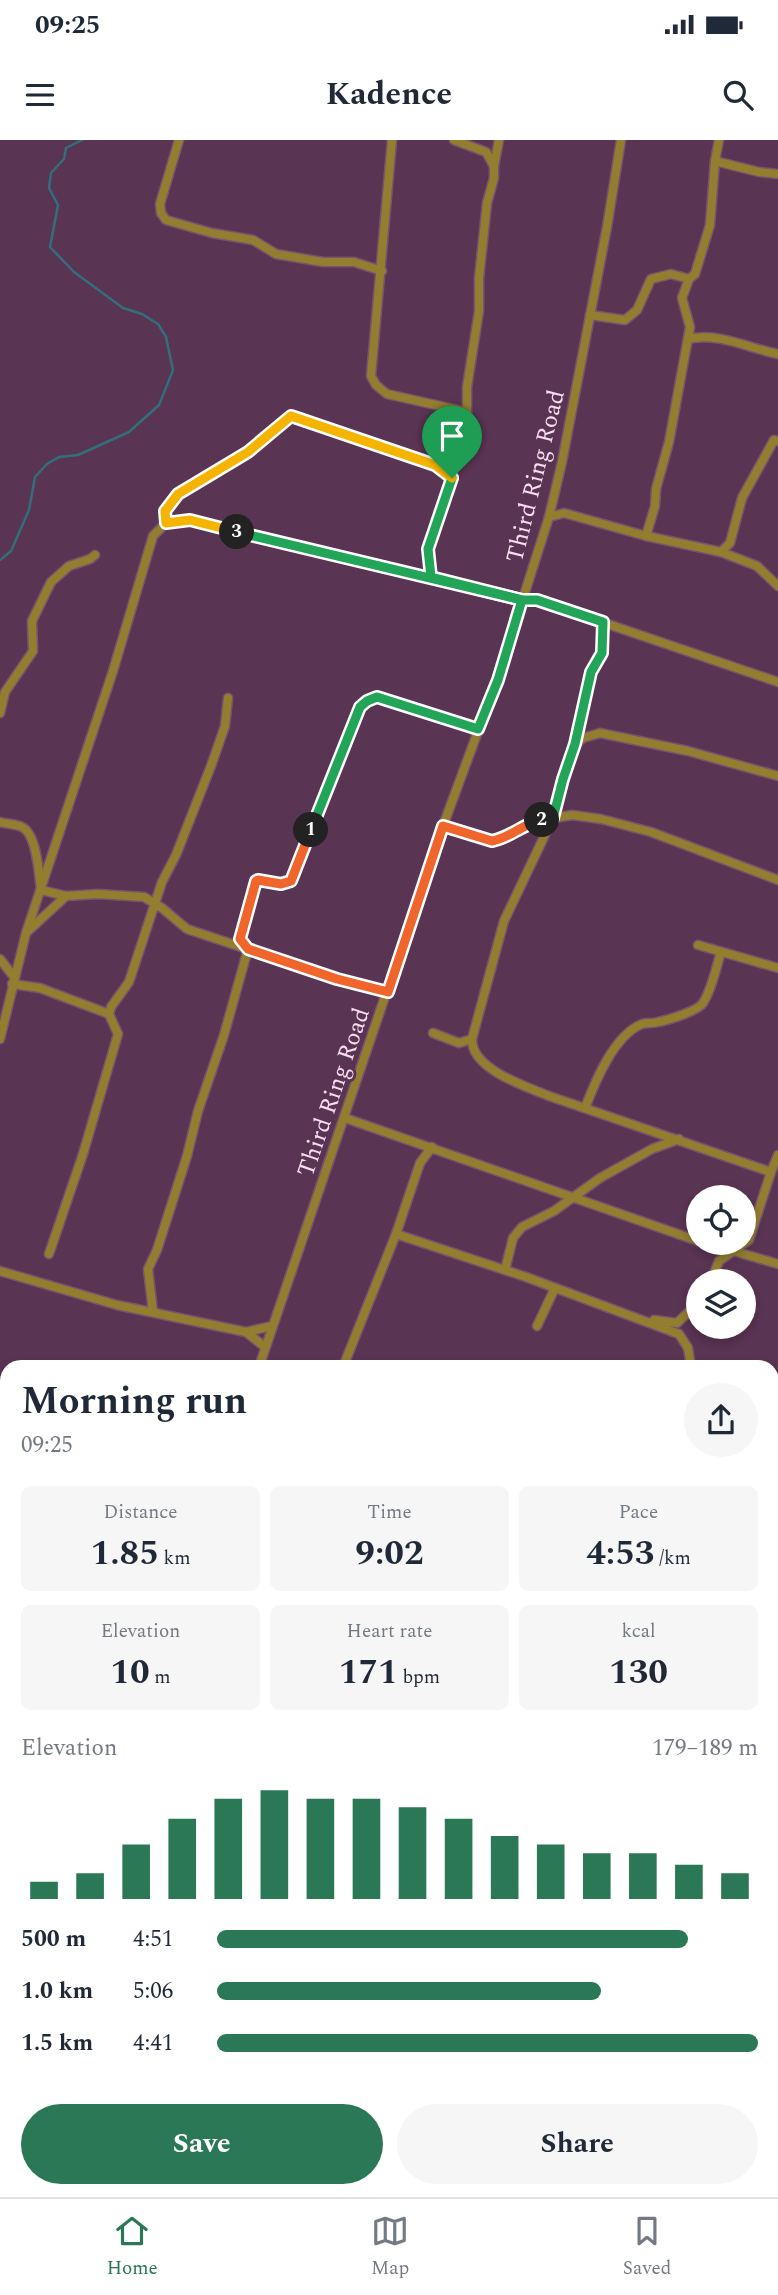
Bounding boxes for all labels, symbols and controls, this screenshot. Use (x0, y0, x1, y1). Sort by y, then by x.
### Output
text: 09:25 (35, 5, 100, 45)
text: Kadence (326, 70, 452, 119)
icon: menu (21, 76, 59, 114)
icon: search (719, 76, 757, 114)
street label: Third Ring Road (497, 386, 575, 566)
pin (422, 406, 482, 478)
icon: arrive (433, 417, 471, 455)
pin: 3 (219, 514, 254, 550)
text: 3 (231, 517, 242, 546)
pin: 2 (524, 802, 560, 838)
text: 2 (536, 805, 547, 834)
pin: 1 (294, 812, 328, 848)
text: 1 (305, 815, 316, 844)
street label: Third Ring Road (288, 1003, 380, 1182)
map controls (686, 1185, 756, 1339)
button: locate (686, 1185, 756, 1255)
button: layers (686, 1269, 756, 1339)
text: Morning run (21, 1373, 247, 1431)
button: share (684, 1383, 758, 1457)
text: 09:25 (21, 1428, 73, 1463)
text: Distance (103, 1498, 178, 1527)
text: Time (367, 1498, 412, 1527)
text: Pace (619, 1498, 658, 1527)
text: 1.85 (91, 1527, 159, 1580)
text: 9:02 (355, 1527, 424, 1580)
text: 4:53 (586, 1527, 654, 1580)
text: km (159, 1544, 191, 1573)
text: /km (654, 1544, 691, 1573)
text: Elevation (101, 1617, 180, 1646)
text: Heart rate (347, 1617, 432, 1646)
text: kcal (621, 1617, 656, 1646)
text: 10 (110, 1646, 150, 1699)
text: 171 (339, 1646, 398, 1699)
text: 130 (609, 1646, 668, 1699)
text: m (150, 1663, 171, 1692)
text: bpm (398, 1663, 440, 1692)
text: Elevation (21, 1731, 117, 1766)
text: 179–189 m (652, 1731, 758, 1766)
text: 500 m (21, 1922, 86, 1957)
text: 4:51 (133, 1922, 173, 1957)
text: 1.0 km (21, 1974, 93, 2009)
text: 5:06 (133, 1974, 173, 2009)
text: 1.5 km (21, 2026, 93, 2061)
text: 4:41 (133, 2026, 173, 2061)
button: Save (21, 2104, 383, 2184)
button: Share (397, 2104, 758, 2184)
tab: Home (107, 2212, 158, 2283)
tab: Map (371, 2212, 409, 2283)
tab: Saved (623, 2212, 671, 2283)

